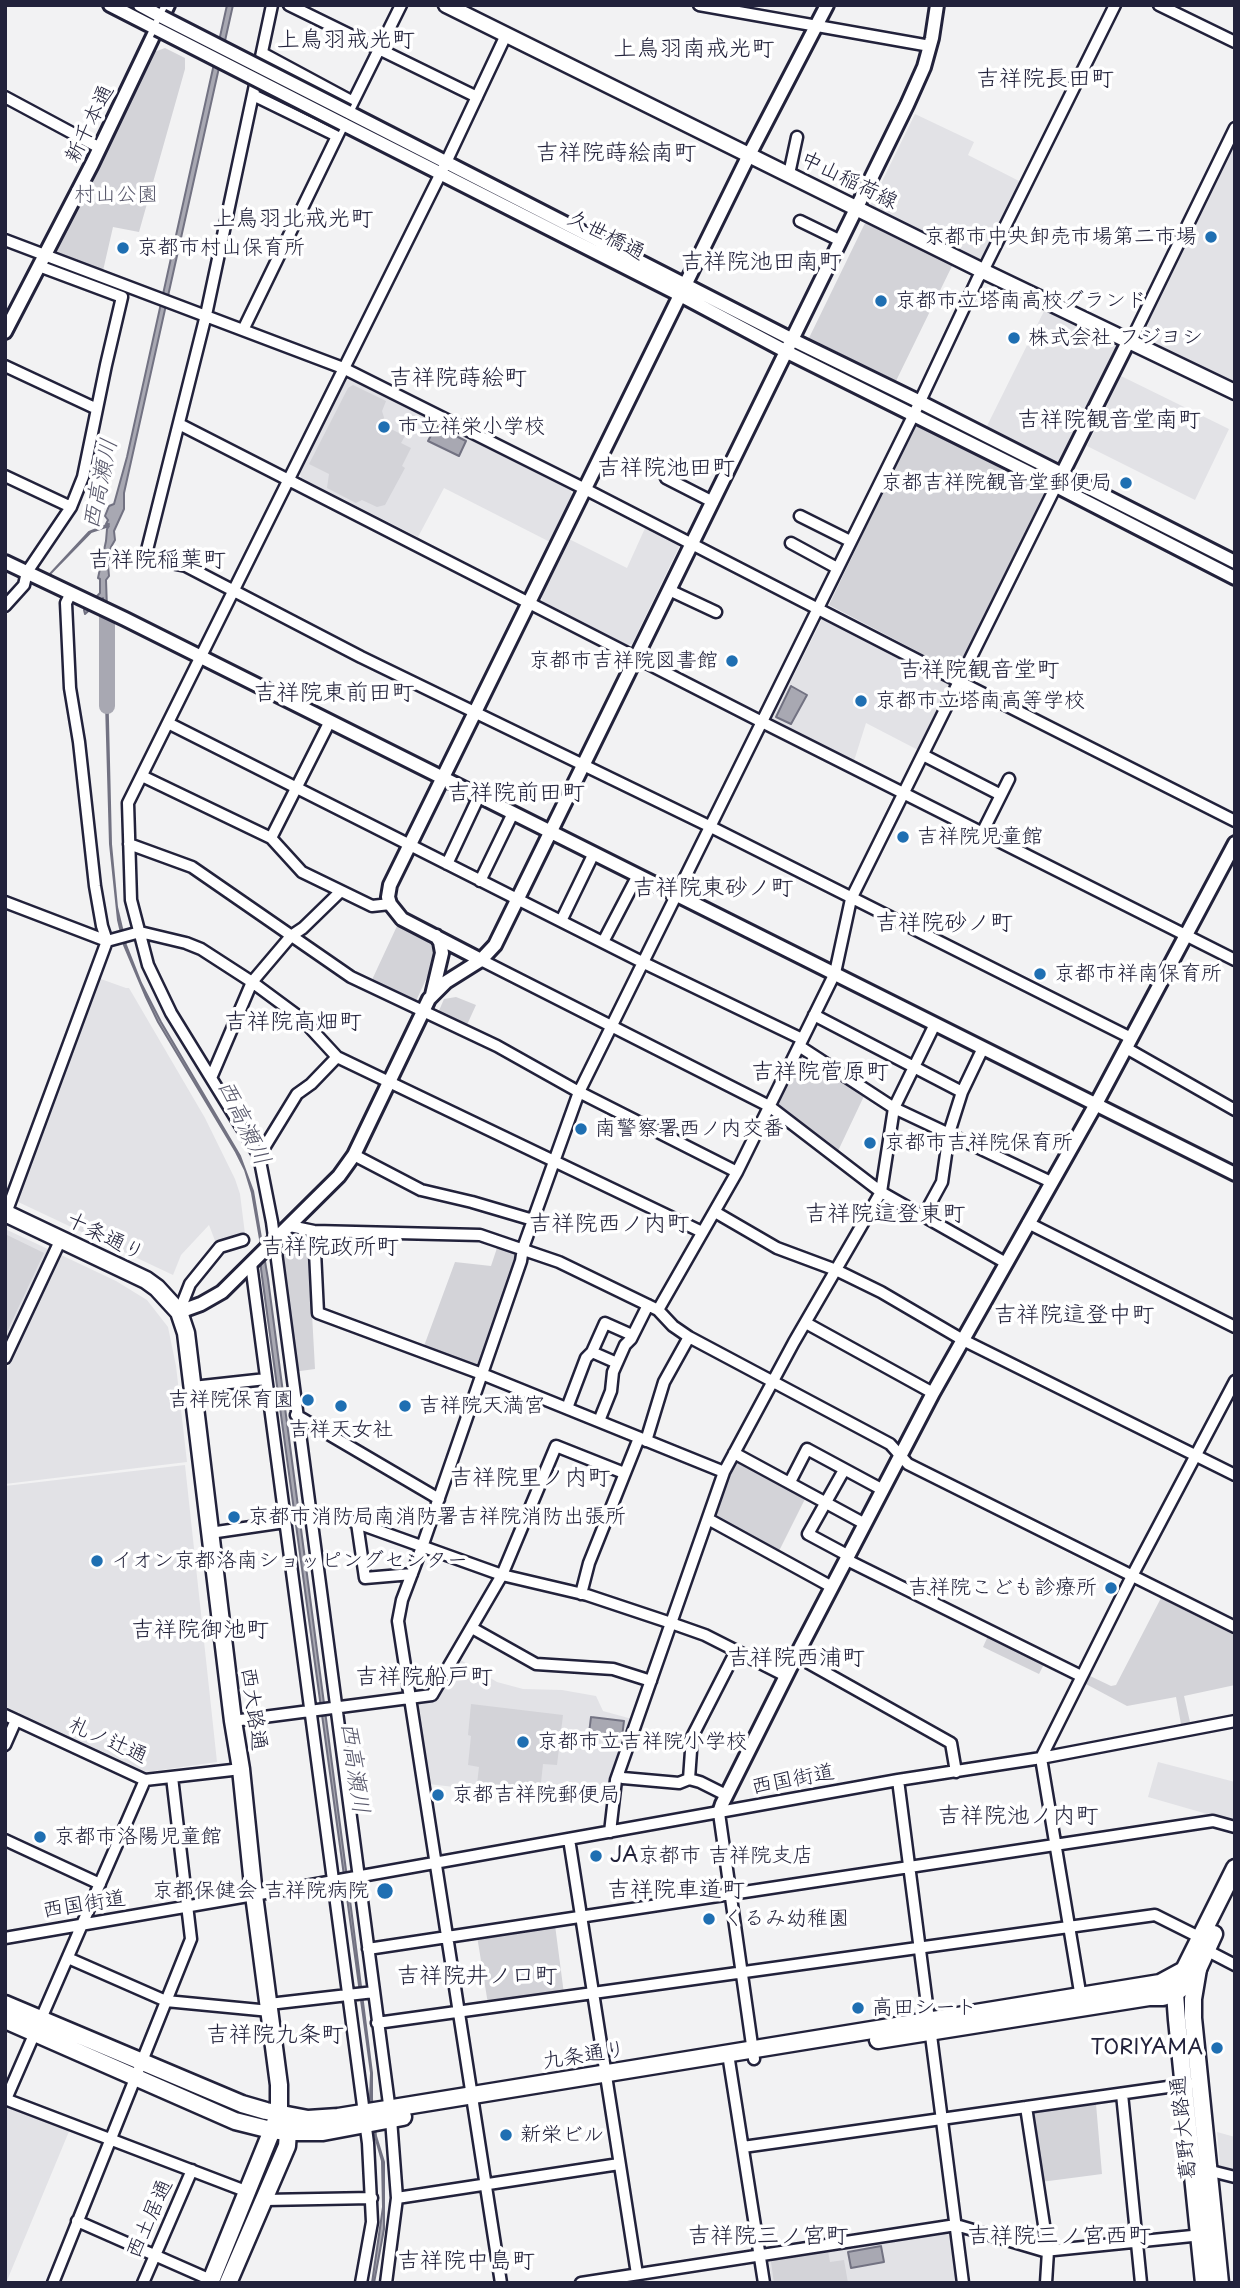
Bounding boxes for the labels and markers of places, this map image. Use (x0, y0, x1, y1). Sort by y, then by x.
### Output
place label: 京都市中央卸売市場第二市場 (924, 224, 1197, 250)
marker: 京都市中央卸売市場第二市場 (1203, 229, 1219, 245)
place label: 京都市村山保育所 (137, 235, 305, 261)
marker: 京都市村山保育所 (115, 240, 131, 256)
place label: 京都市立塔南高校グランド (895, 288, 1147, 314)
marker: 京都市立塔南高校グランド (873, 293, 889, 309)
place label: 株式会社 フジヨシ (1028, 325, 1203, 351)
marker: 株式会社 フジヨシ (1006, 330, 1022, 346)
place label: 市立祥栄小学校 (398, 414, 545, 440)
marker: 市立祥栄小学校 (376, 419, 392, 435)
place label: 京都吉祥院観音堂郵便局 (881, 470, 1112, 496)
marker: 京都吉祥院観音堂郵便局 (1118, 475, 1134, 491)
place label: 京都市吉祥院図書館 (529, 648, 718, 674)
marker: 京都市吉祥院図書館 (724, 653, 740, 669)
place label: 京都市立塔南高等学校 (875, 688, 1085, 714)
marker: 京都市立塔南高等学校 (853, 693, 869, 709)
place label: 吉祥院児童館 (917, 824, 1043, 850)
marker: 吉祥院児童館 (895, 829, 911, 845)
place label: 京都市祥南保育所 (1054, 961, 1222, 987)
marker: 京都市祥南保育所 (1032, 966, 1048, 982)
place label: 南警察署西ノ内交番 (595, 1116, 784, 1142)
marker: 南警察署西ノ内交番 (573, 1121, 589, 1137)
place label: 京都市吉祥院保育所 (884, 1130, 1073, 1156)
marker: 京都市吉祥院保育所 (862, 1135, 878, 1151)
place label: 吉祥院保育園 (168, 1387, 294, 1413)
marker: 吉祥院保育園 (300, 1392, 316, 1408)
place label: 吉祥院天満宮 (419, 1393, 545, 1419)
marker: 吉祥天女社 (333, 1398, 349, 1414)
marker: 吉祥院天満宮 (397, 1398, 413, 1414)
place label: 吉祥天女社 (289, 1417, 393, 1443)
place label: 京都市消防局南消防署吉祥院消防出張所 (248, 1504, 626, 1530)
marker: 京都市消防局南消防署吉祥院消防出張所 (226, 1509, 242, 1525)
place label: イオン京都洛南ショッピングセンター (111, 1548, 468, 1574)
marker: イオン京都洛南ショッピングセンター (89, 1553, 105, 1569)
place label: 吉祥院こども診療所 (908, 1575, 1097, 1601)
marker: 吉祥院こども診療所 (1103, 1580, 1119, 1596)
place label: 京都市立吉祥院小学校 (537, 1729, 747, 1755)
marker: 京都市立吉祥院小学校 (515, 1734, 531, 1750)
place label: 京都吉祥院郵便局 (452, 1782, 620, 1808)
marker: 京都吉祥院郵便局 (430, 1787, 446, 1803)
place label: 京都市洛陽児童館 (54, 1824, 222, 1850)
marker: 京都市洛陽児童館 (32, 1829, 48, 1845)
place label: JA京都市 吉祥院支店 (610, 1843, 813, 1869)
marker: JA京都市 吉祥院支店 (588, 1848, 604, 1864)
place label: 京都保健会 吉祥院病院 (152, 1878, 369, 1904)
marker: 京都保健会 吉祥院病院 (375, 1881, 395, 1901)
place label: くるみ幼稚園 (723, 1906, 849, 1932)
marker: くるみ幼稚園 (701, 1911, 717, 1927)
place label: 高田シート (872, 1995, 977, 2021)
marker: 高田シート (850, 2000, 866, 2016)
place label: TORIYAMA (1090, 2035, 1203, 2061)
marker: TORIYAMA (1209, 2040, 1225, 2056)
place label: 新栄ビル (520, 2122, 604, 2148)
marker: 新栄ビル (498, 2127, 514, 2143)

